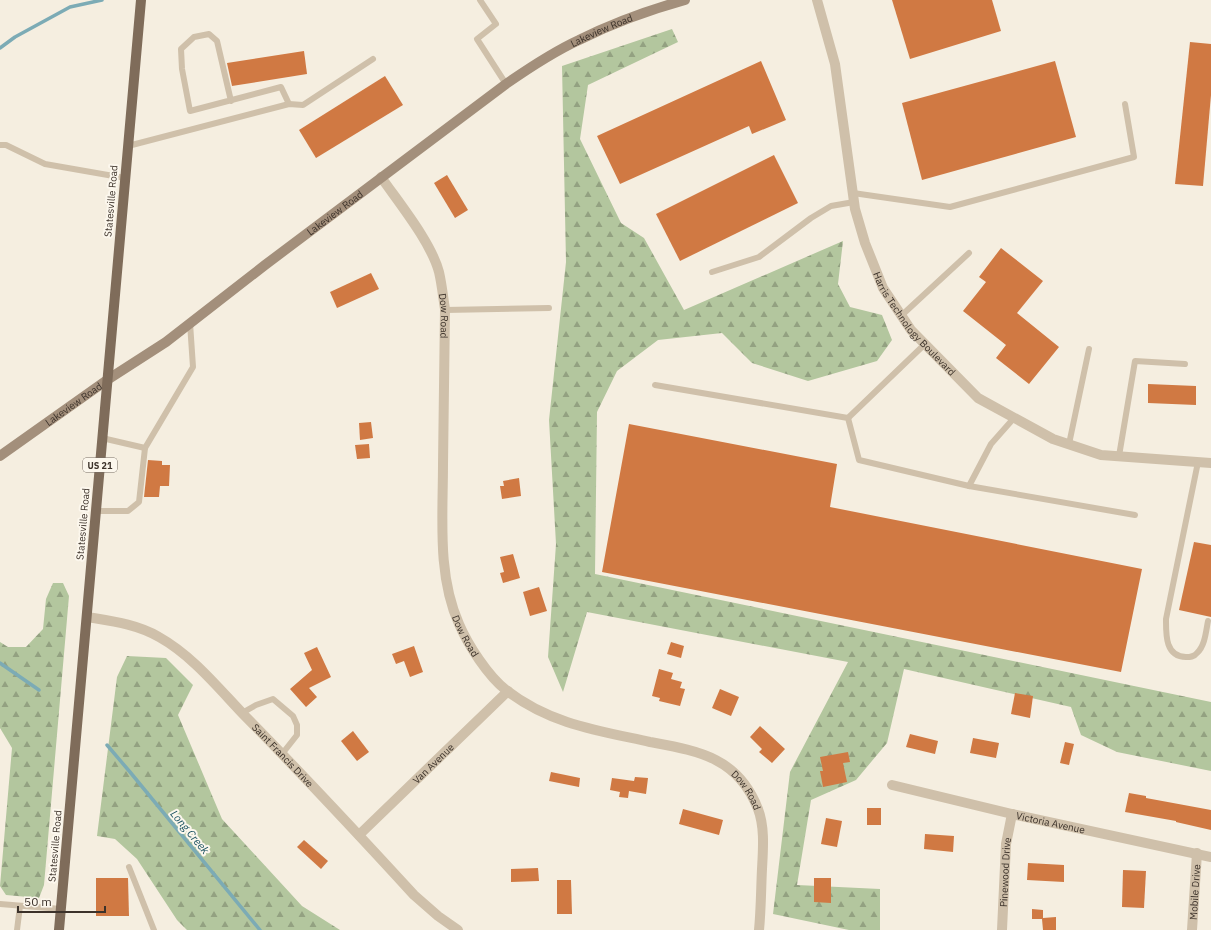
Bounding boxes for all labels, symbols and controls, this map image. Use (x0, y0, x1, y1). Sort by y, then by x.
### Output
street label: Lakeview Road (568, 11, 634, 50)
street label: Statesville Road (101, 165, 121, 237)
street label: Lakeview Road (304, 187, 365, 238)
street label: Harris Technology Boulevard (871, 270, 959, 378)
street label: Dow Road (436, 292, 452, 339)
street label: Lakeview Road (42, 379, 104, 429)
road number: US 21 (83, 458, 117, 472)
street label: Statesville Road (73, 488, 93, 560)
street label: Dow Road (449, 613, 482, 659)
street label: Saint Francis Drive (249, 721, 317, 790)
street label: Van Avenue (410, 740, 457, 786)
street label: Dow Road (729, 767, 764, 812)
water label: Long Creek (168, 807, 213, 857)
street label: Victoria Avenue (1015, 809, 1087, 836)
street label: Statesville Road (45, 810, 65, 882)
street label: Pinewood Drive (997, 835, 1014, 907)
street label: Mobile Drive (1186, 863, 1203, 920)
scale bar (18, 888, 105, 914)
text: 50 m (24, 894, 52, 909)

